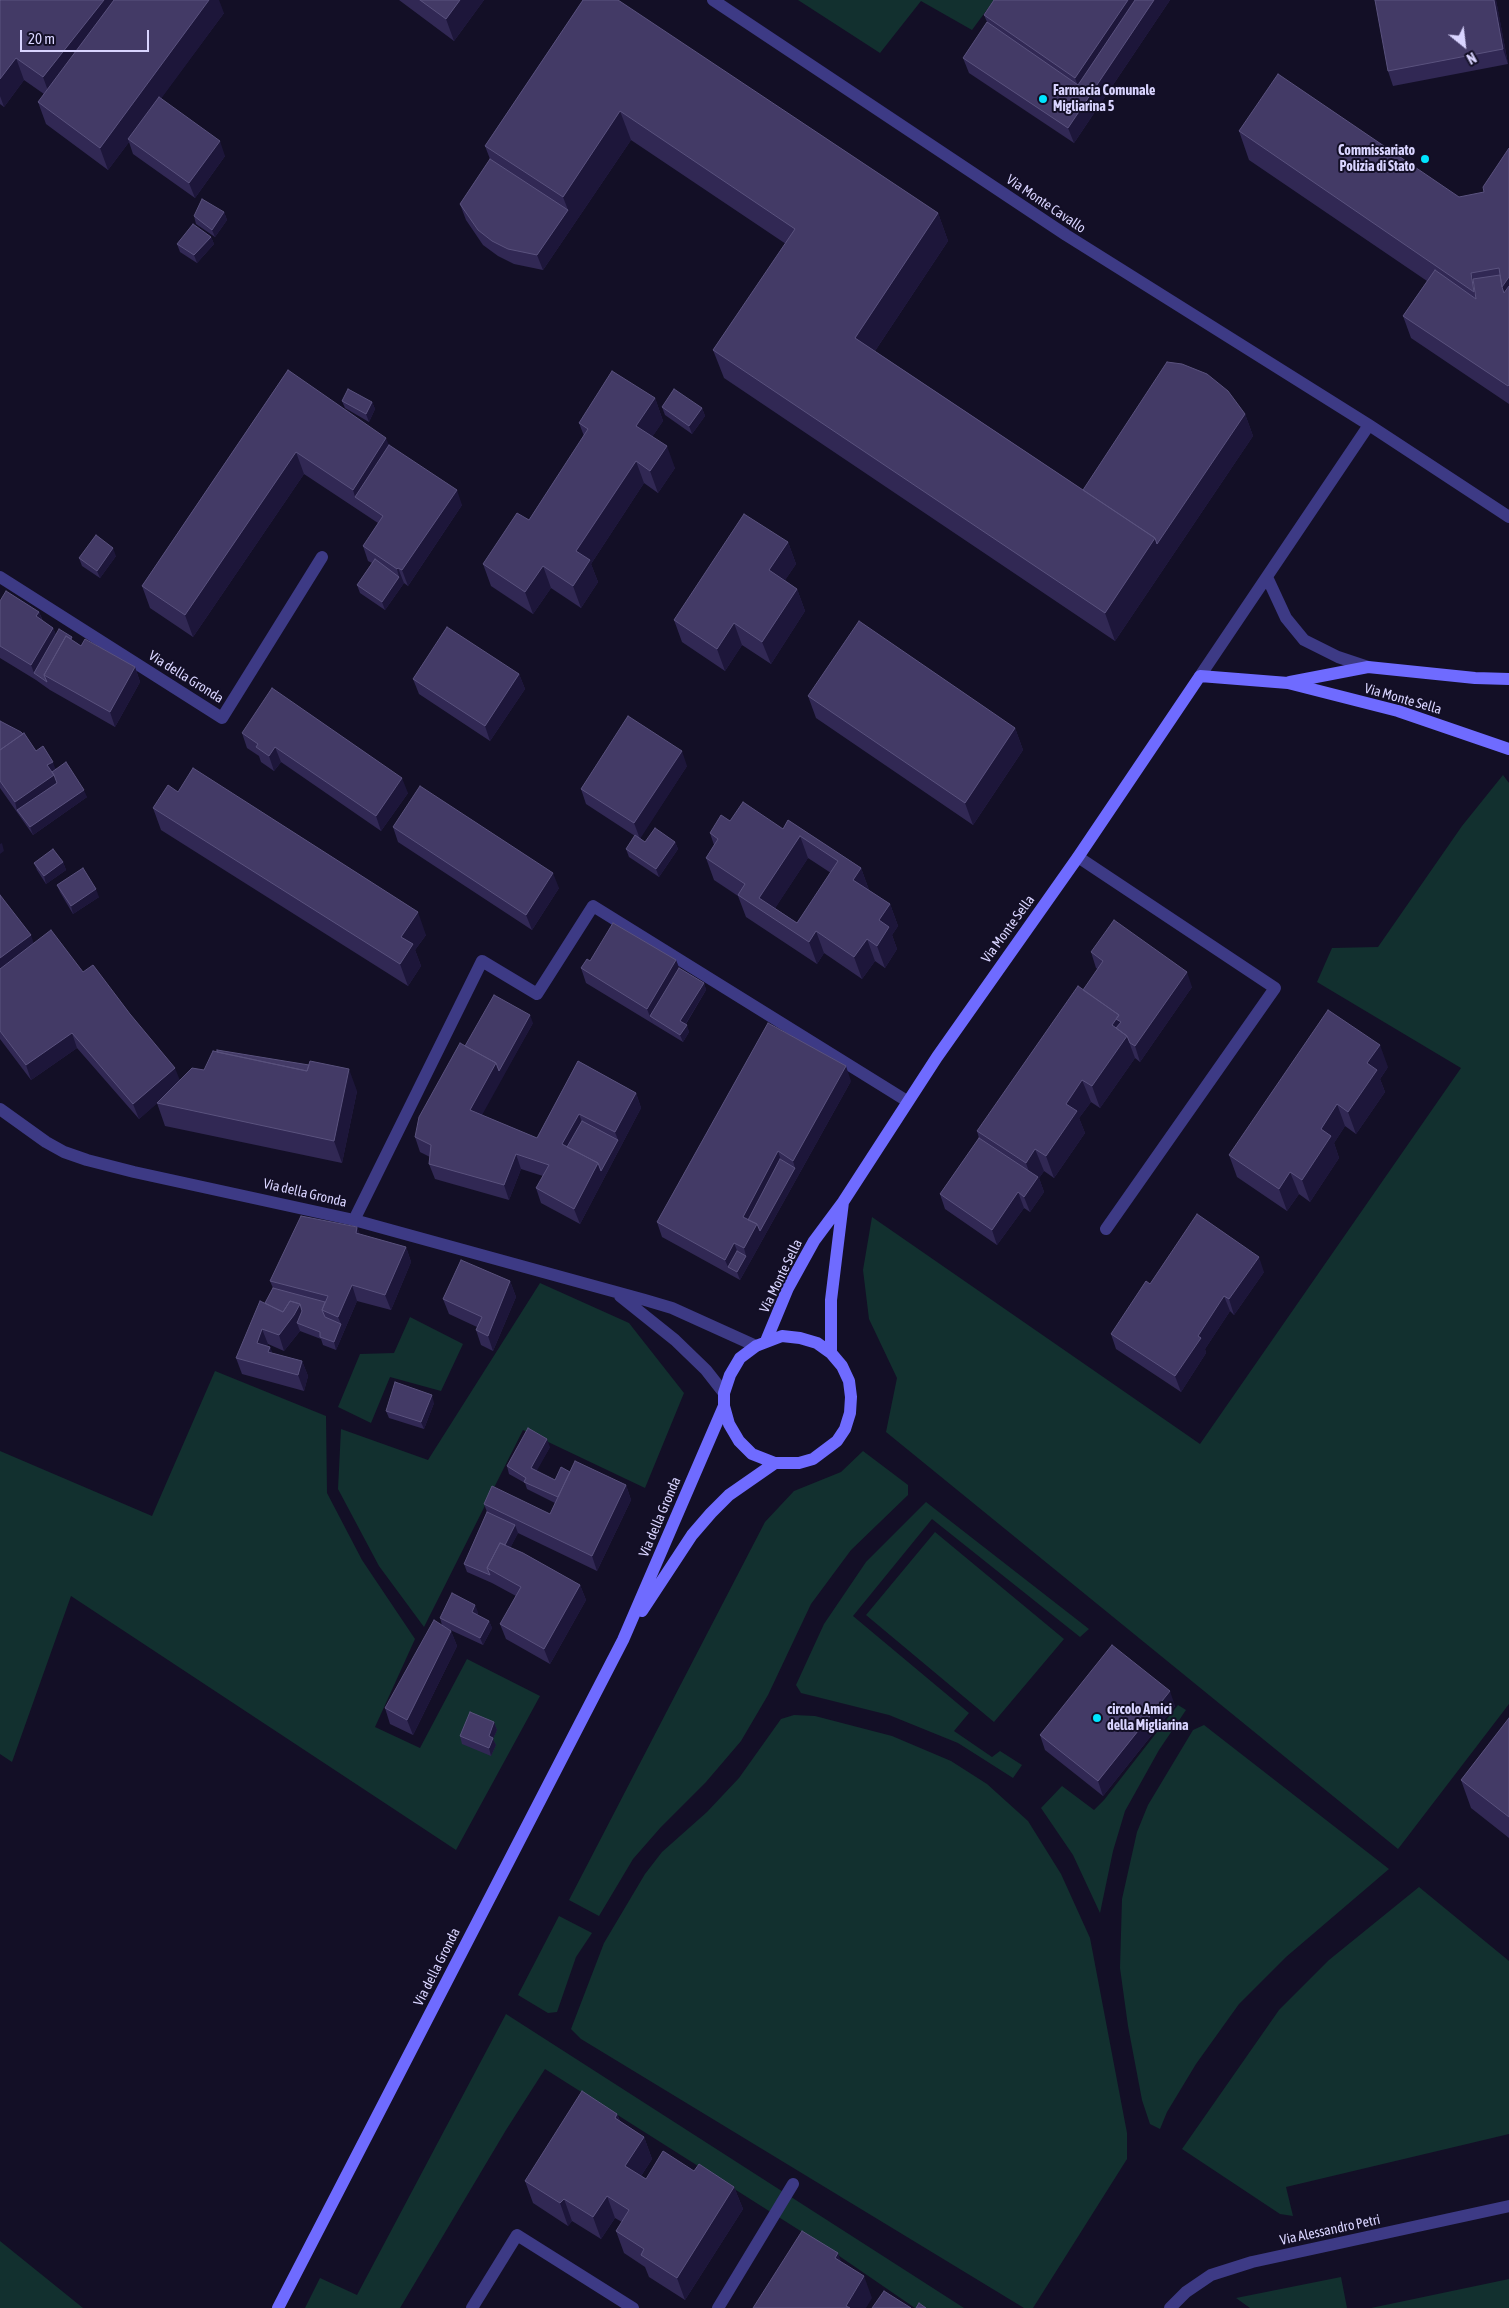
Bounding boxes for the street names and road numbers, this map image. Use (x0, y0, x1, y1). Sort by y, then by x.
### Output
street label: Via Monte Cavallo (1003, 171, 1089, 237)
street label: Via della Gronda (145, 647, 227, 707)
street label: Via Monte Sella (1362, 680, 1444, 718)
street label: Via Monte Sella (978, 892, 1038, 966)
street label: Via della Gronda (261, 1175, 349, 1211)
street label: Via Monte Sella (756, 1237, 806, 1315)
street label: Via della Gronda (636, 1474, 684, 1560)
street label: Via della Gronda (410, 1925, 464, 2009)
street label: Via Alessandro Petri (1278, 2211, 1382, 2249)

